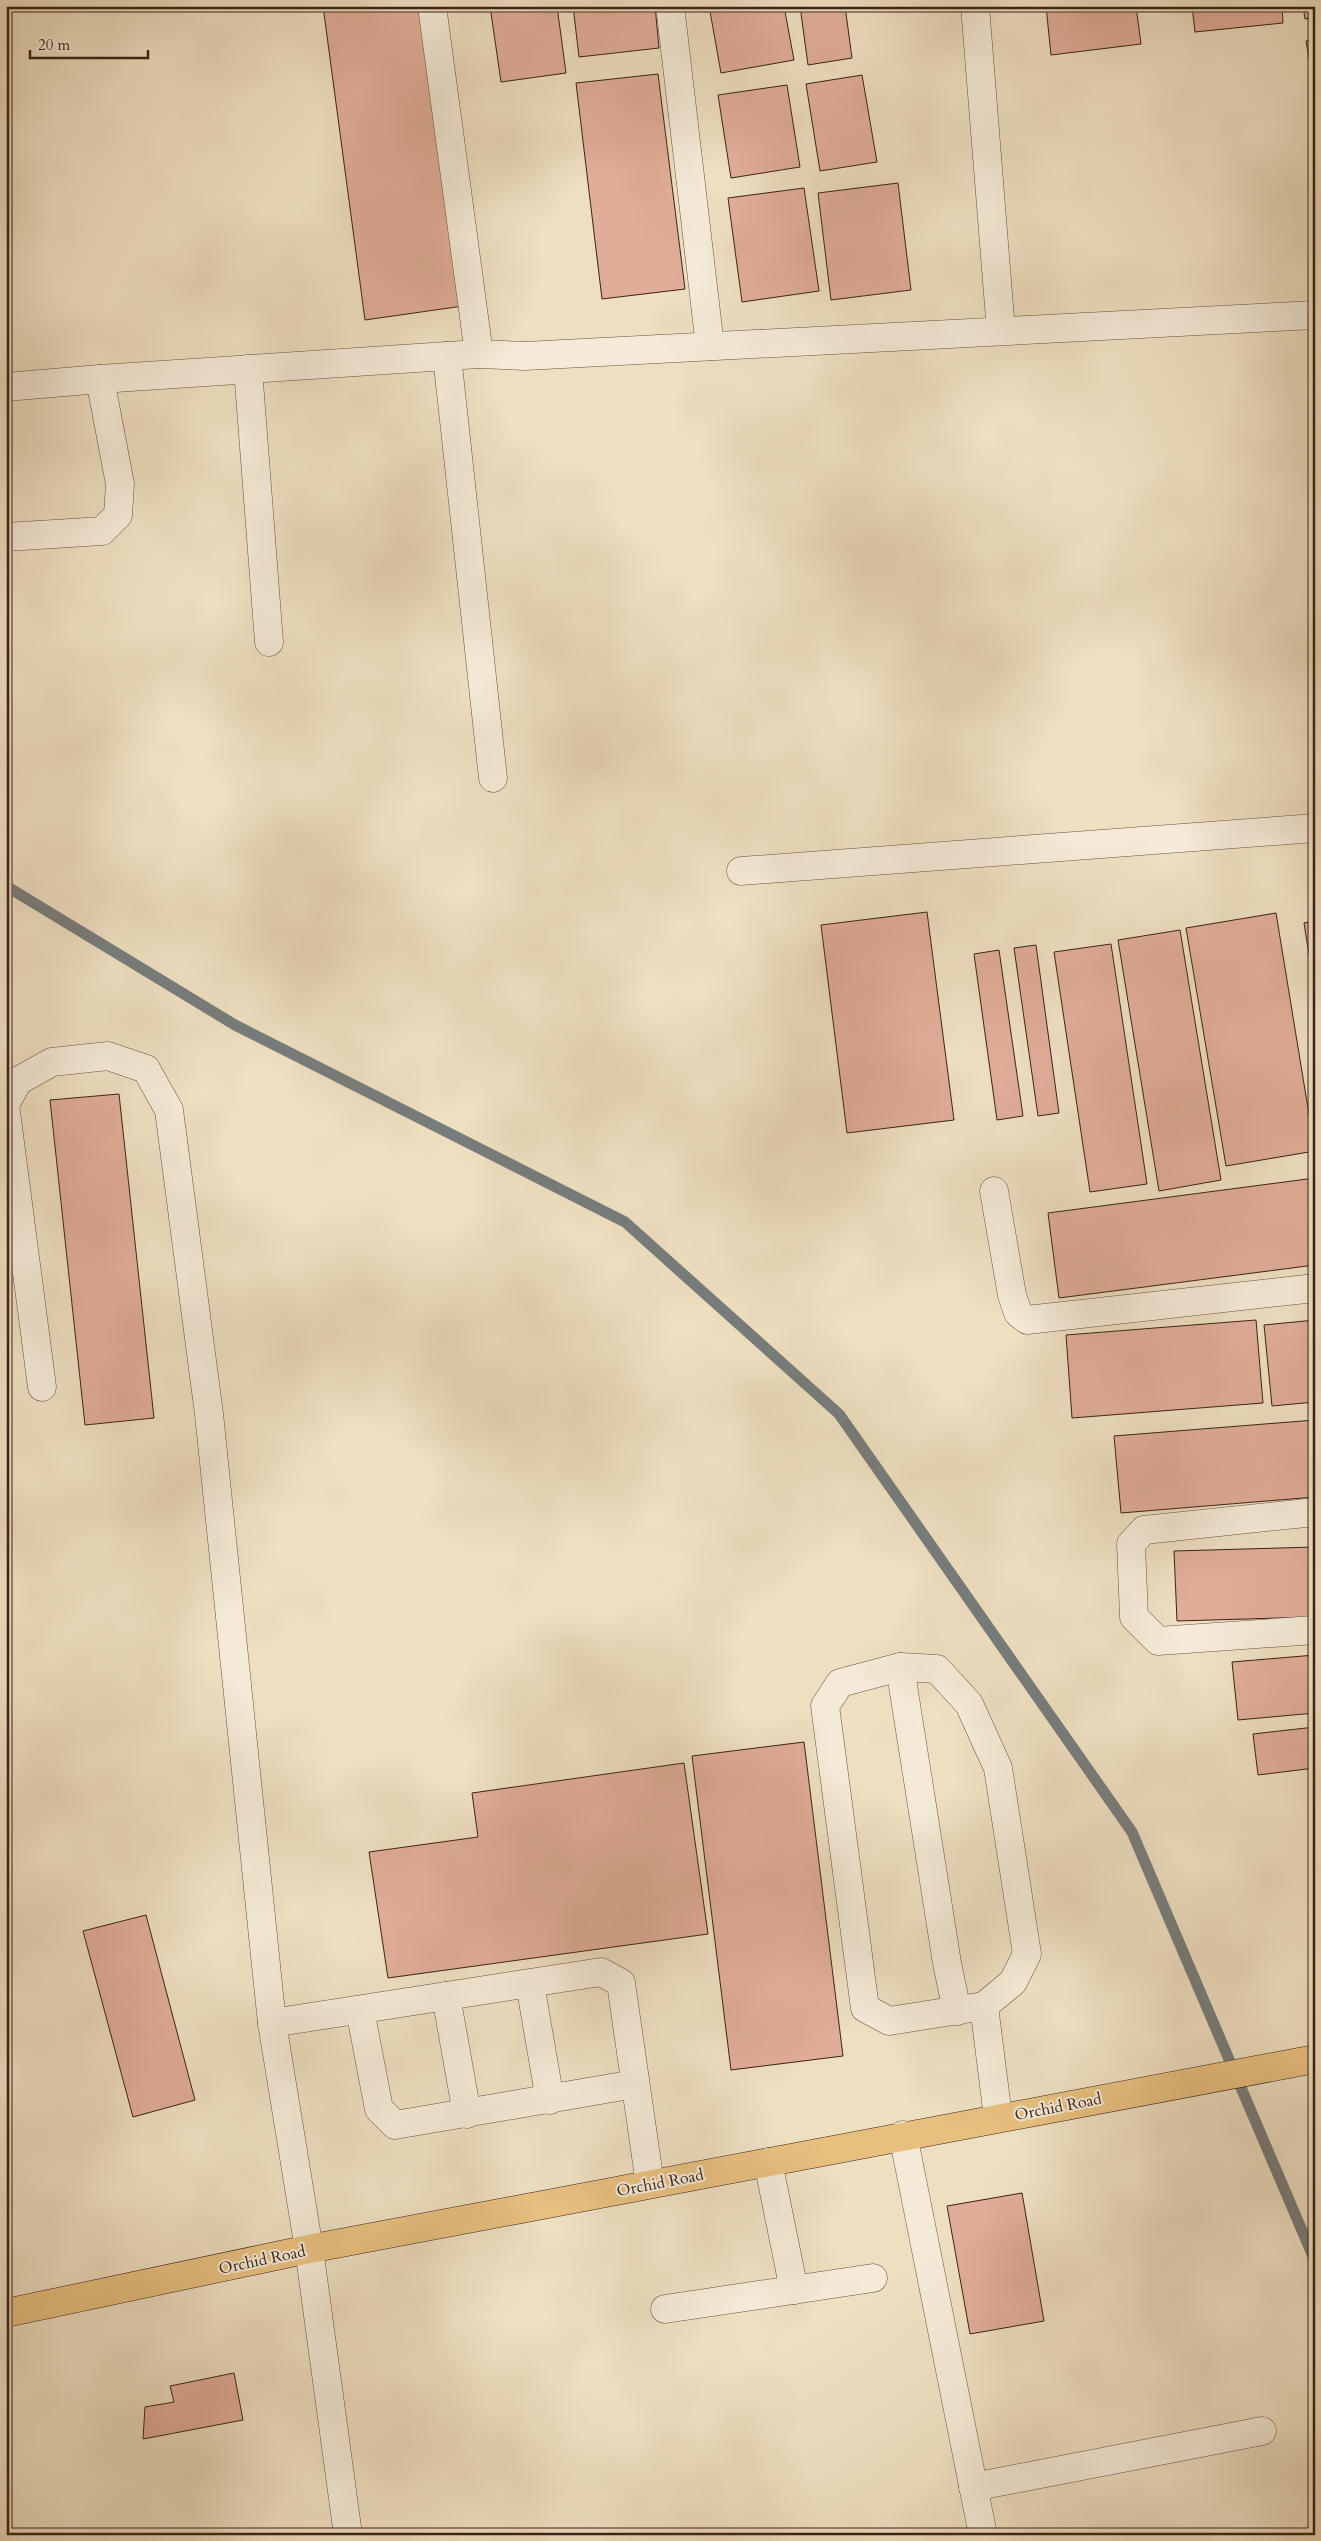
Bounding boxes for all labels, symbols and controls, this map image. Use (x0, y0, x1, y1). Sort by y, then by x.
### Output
scale bar (30, 28, 148, 60)
text: 20 m (38, 35, 70, 55)
street label: Orchid Road (1013, 2088, 1104, 2126)
street label: Orchid Road (615, 2164, 706, 2202)
street label: Orchid Road (217, 2240, 308, 2280)

